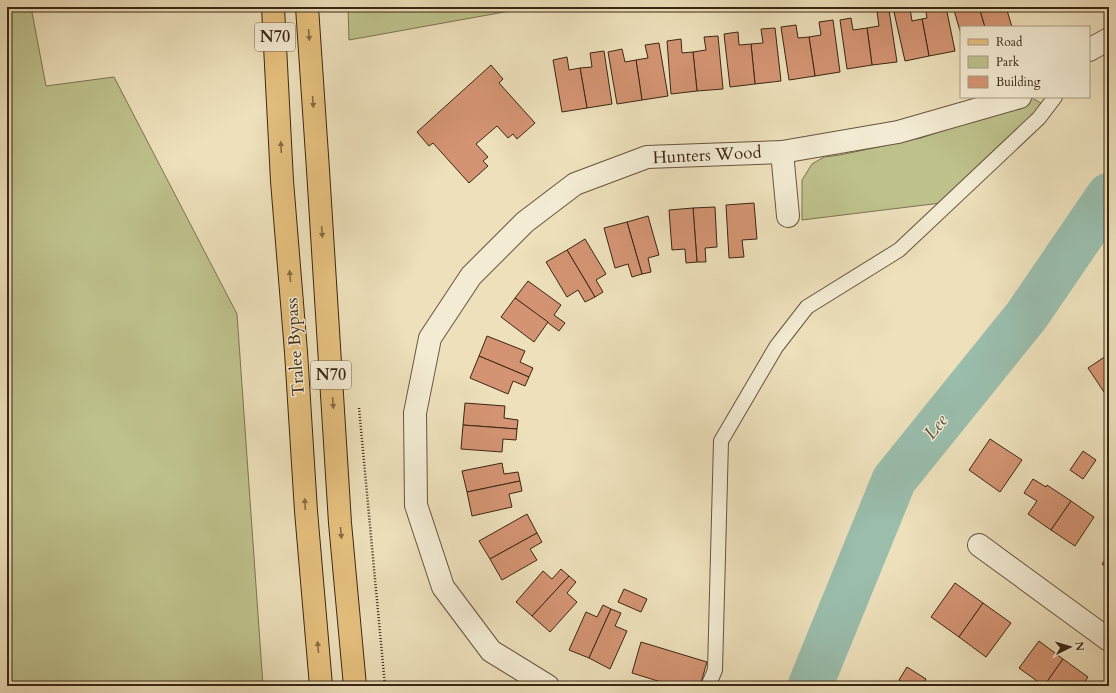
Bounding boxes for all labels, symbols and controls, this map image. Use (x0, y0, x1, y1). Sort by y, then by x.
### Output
road number: N70 (255, 23, 295, 51)
legend (960, 26, 1090, 98)
one-way arrow (305, 29, 312, 41)
text: Road (996, 34, 1023, 50)
text: Park (996, 54, 1020, 70)
text: Building (996, 74, 1041, 90)
one-way arrow (310, 96, 317, 108)
one-way arrow (277, 141, 284, 153)
street label: Hunters Wood (652, 141, 762, 169)
one-way arrow (319, 226, 326, 238)
one-way arrow (287, 270, 293, 282)
street label: Tralee Bypass (280, 297, 310, 397)
road number: N70 (311, 361, 351, 389)
one-way arrow (329, 397, 336, 409)
water label: Lee (918, 409, 954, 445)
one-way arrow (302, 498, 309, 510)
one-way arrow (338, 527, 345, 539)
north arrow (1050, 627, 1090, 667)
one-way arrow (314, 641, 321, 653)
text: N (1072, 641, 1087, 652)

